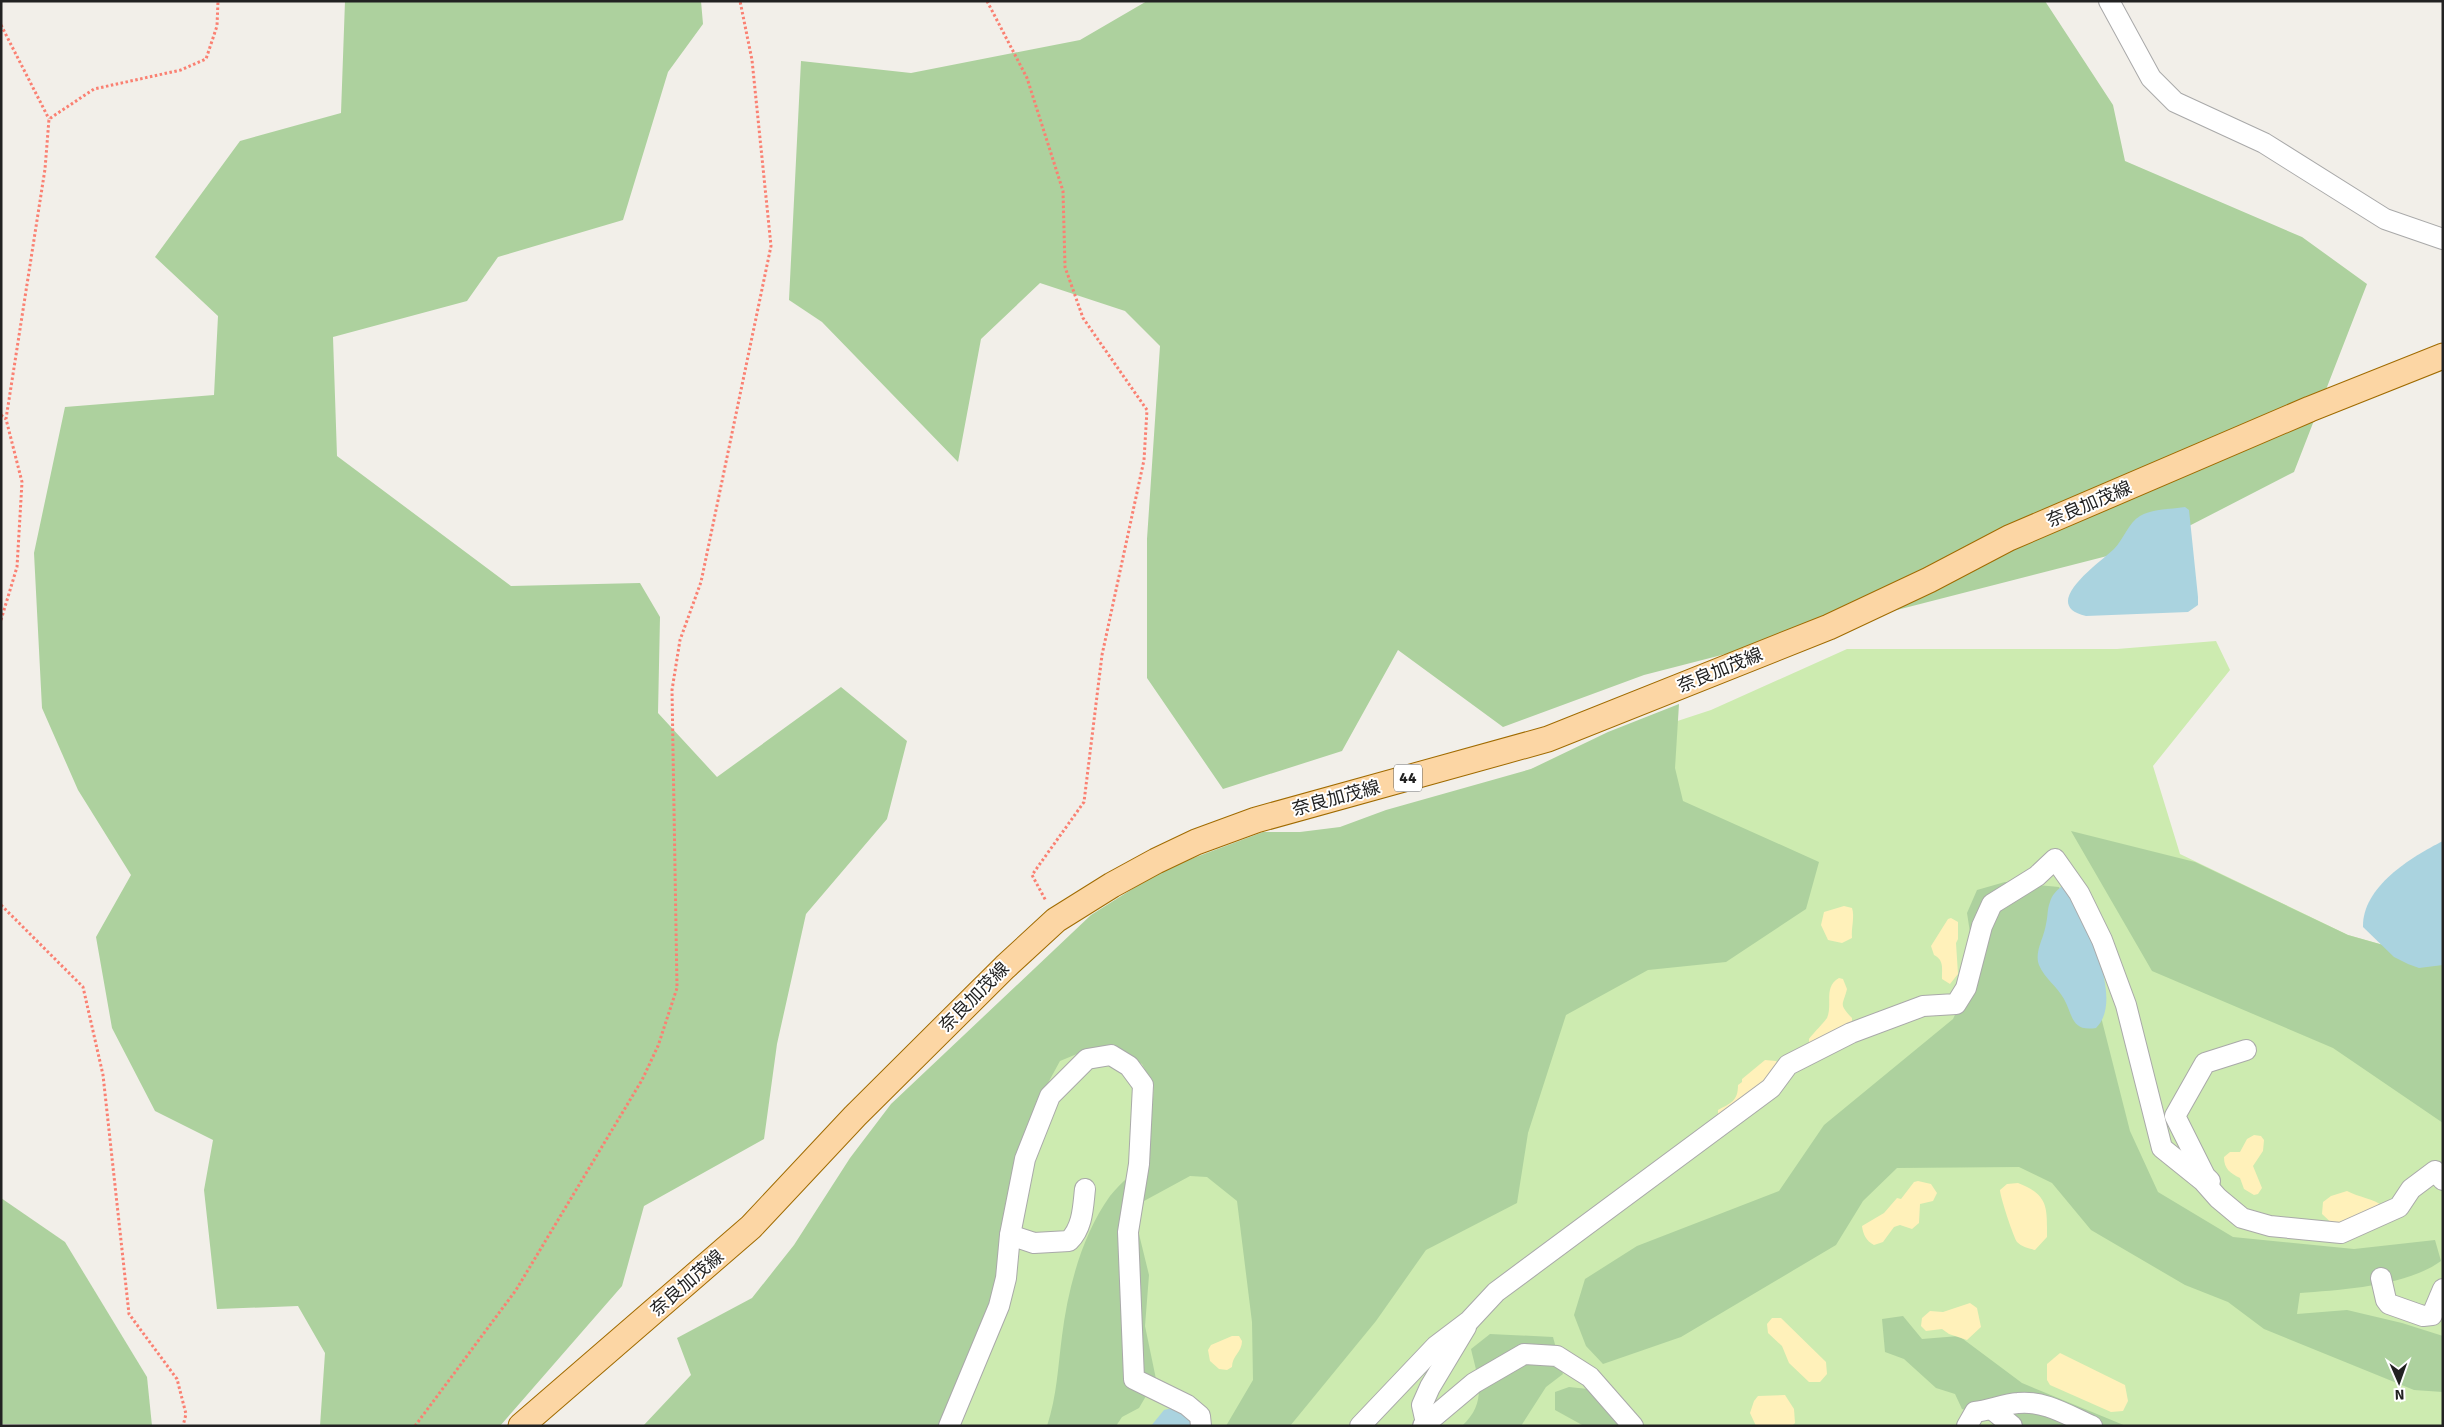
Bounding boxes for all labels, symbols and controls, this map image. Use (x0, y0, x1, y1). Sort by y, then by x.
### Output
street label: 奈良加茂線 (2043, 476, 2135, 532)
street label: 奈良加茂線 (1674, 643, 1766, 697)
road number: 44 (1394, 764, 1422, 791)
street label: 奈良加茂線 (1290, 776, 1382, 820)
street label: 奈良加茂線 (934, 957, 1014, 1037)
street label: 奈良加茂線 (646, 1245, 728, 1321)
north arrow (2374, 1357, 2424, 1407)
text: N (2394, 1386, 2405, 1403)

